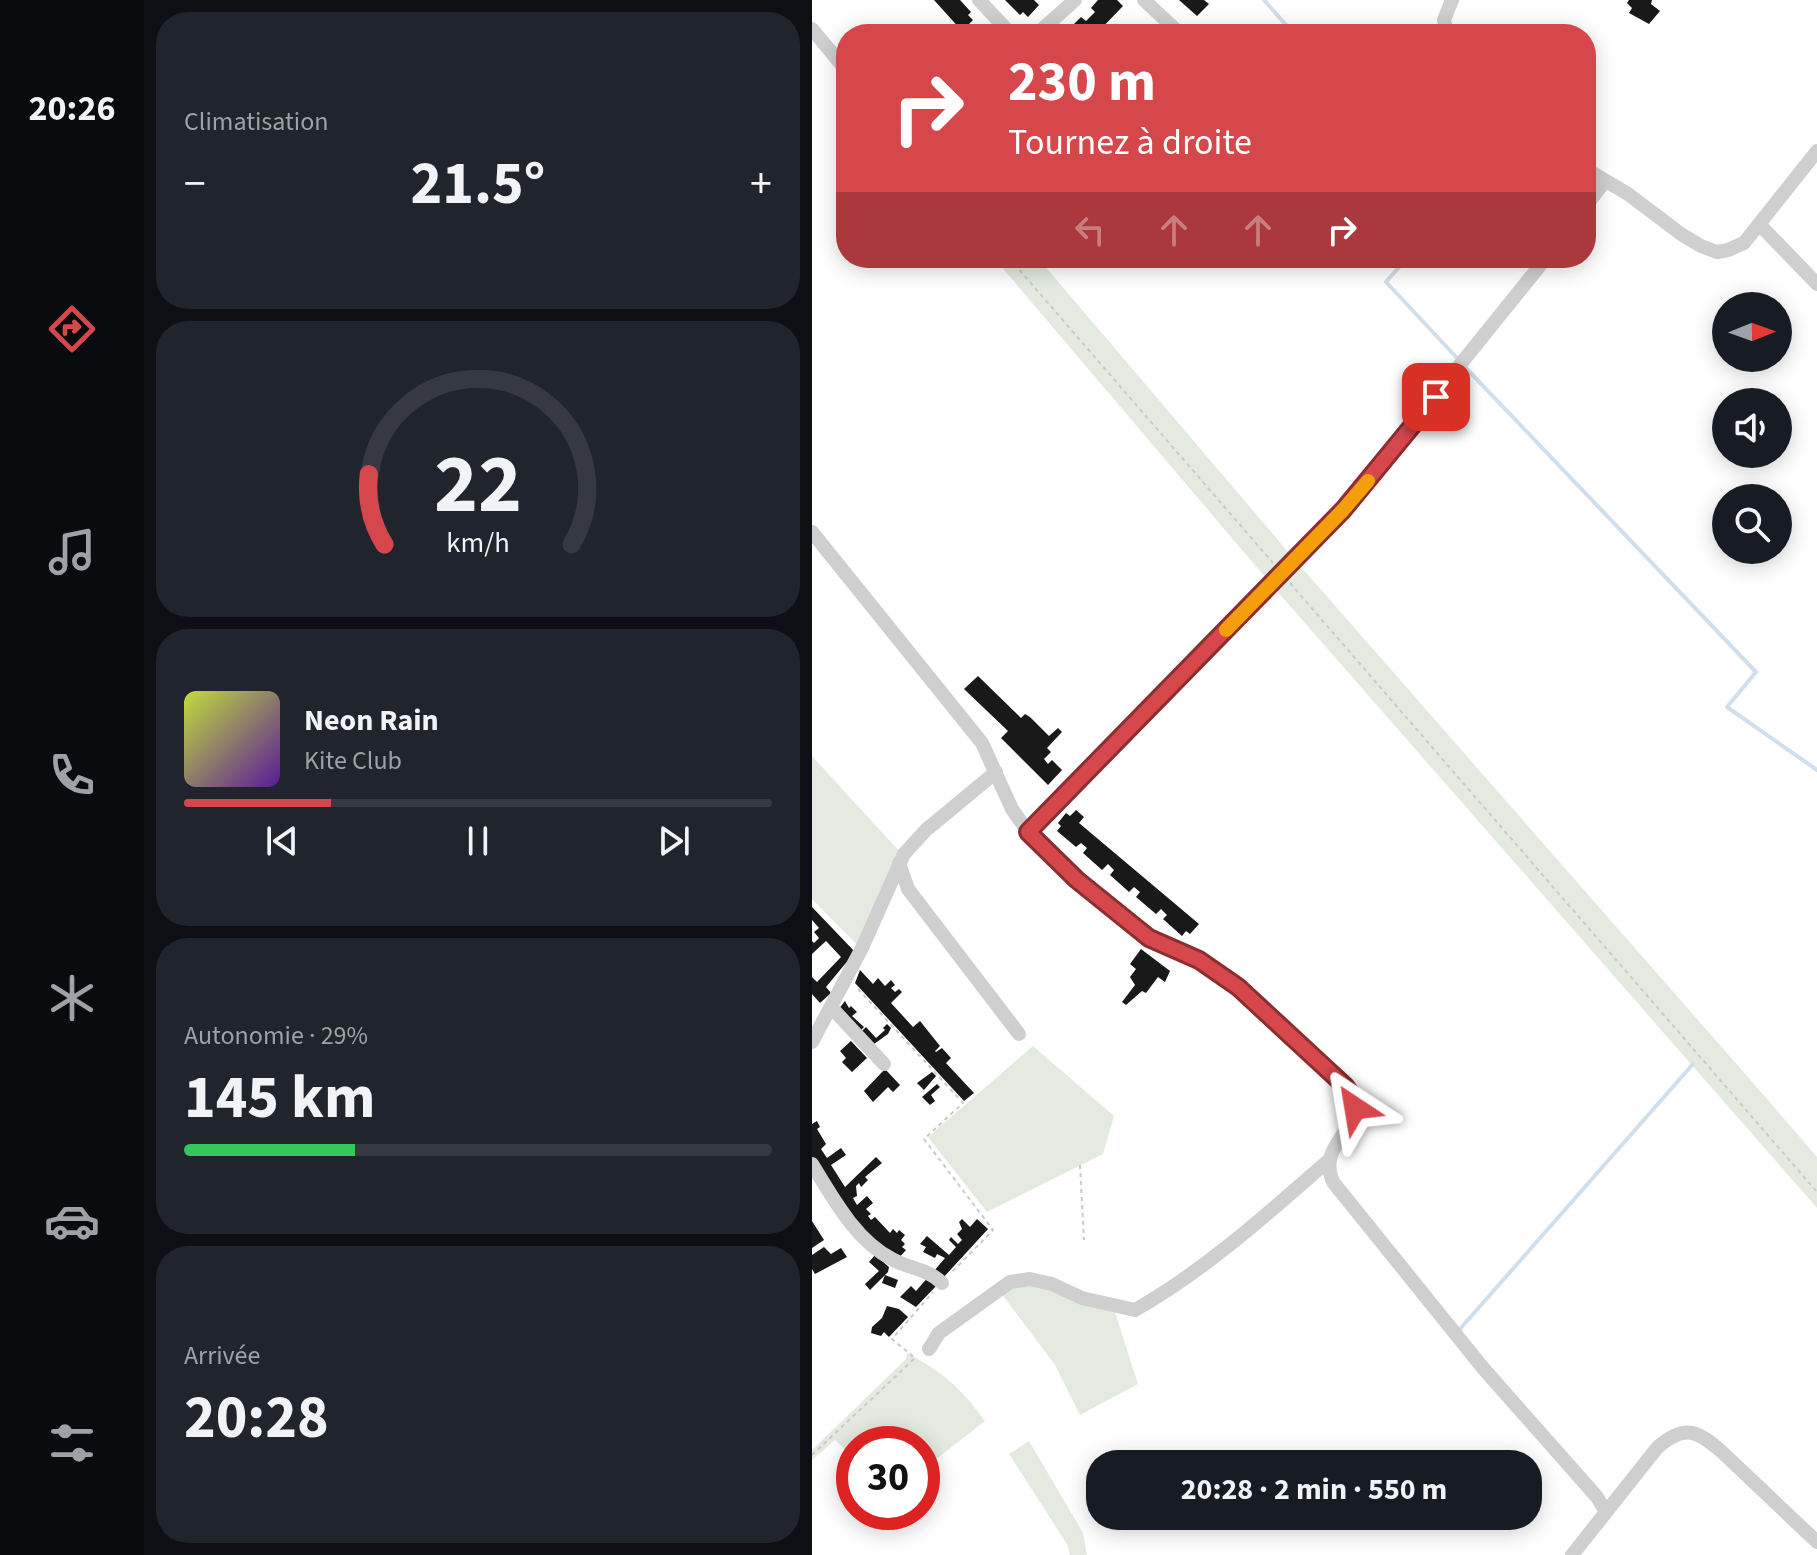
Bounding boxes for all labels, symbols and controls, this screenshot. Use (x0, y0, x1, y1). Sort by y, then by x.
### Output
text: 230 m (1008, 43, 1156, 122)
icon: right (876, 56, 980, 160)
text: 20:26 (29, 83, 115, 134)
text: Climatisation (184, 103, 329, 140)
text: Tournez à droite (1008, 117, 1252, 168)
text: 21.5° (411, 142, 545, 227)
text: − (184, 153, 206, 216)
text: + (750, 153, 772, 216)
icon: left (1068, 208, 1112, 252)
icon: ahead (1152, 208, 1196, 252)
icon: ahead (1236, 208, 1280, 252)
icon: right (1320, 208, 1364, 252)
north arrow (1712, 292, 1792, 372)
map controls (1712, 292, 1792, 564)
icon: directions (44, 301, 100, 357)
pin (1402, 363, 1470, 431)
icon: arrive (1414, 375, 1458, 419)
button: sound (1712, 388, 1792, 468)
text: 22 (434, 425, 522, 543)
button: search (1712, 484, 1792, 564)
text: km/h (446, 523, 510, 563)
icon: music (44, 524, 100, 580)
text: Neon Rain (304, 699, 439, 742)
text: Kite Club (304, 742, 402, 779)
icon: phone (44, 747, 100, 803)
icon: previous (260, 819, 304, 863)
icon: pause (456, 819, 500, 863)
icon: next (652, 819, 696, 863)
icon: climate (44, 970, 100, 1026)
text: Autonomie · 29% (184, 1017, 368, 1054)
text: 145 km (184, 1056, 375, 1141)
position arrow (1313, 1066, 1397, 1150)
icon: car (44, 1193, 100, 1249)
text: Arrivée (184, 1337, 260, 1374)
text: 20:28 (184, 1376, 329, 1461)
icon: filters (44, 1415, 100, 1471)
speed limit sign: 30 (836, 1426, 940, 1530)
text: 20:28 · 2 min · 550 m (1181, 1468, 1447, 1511)

